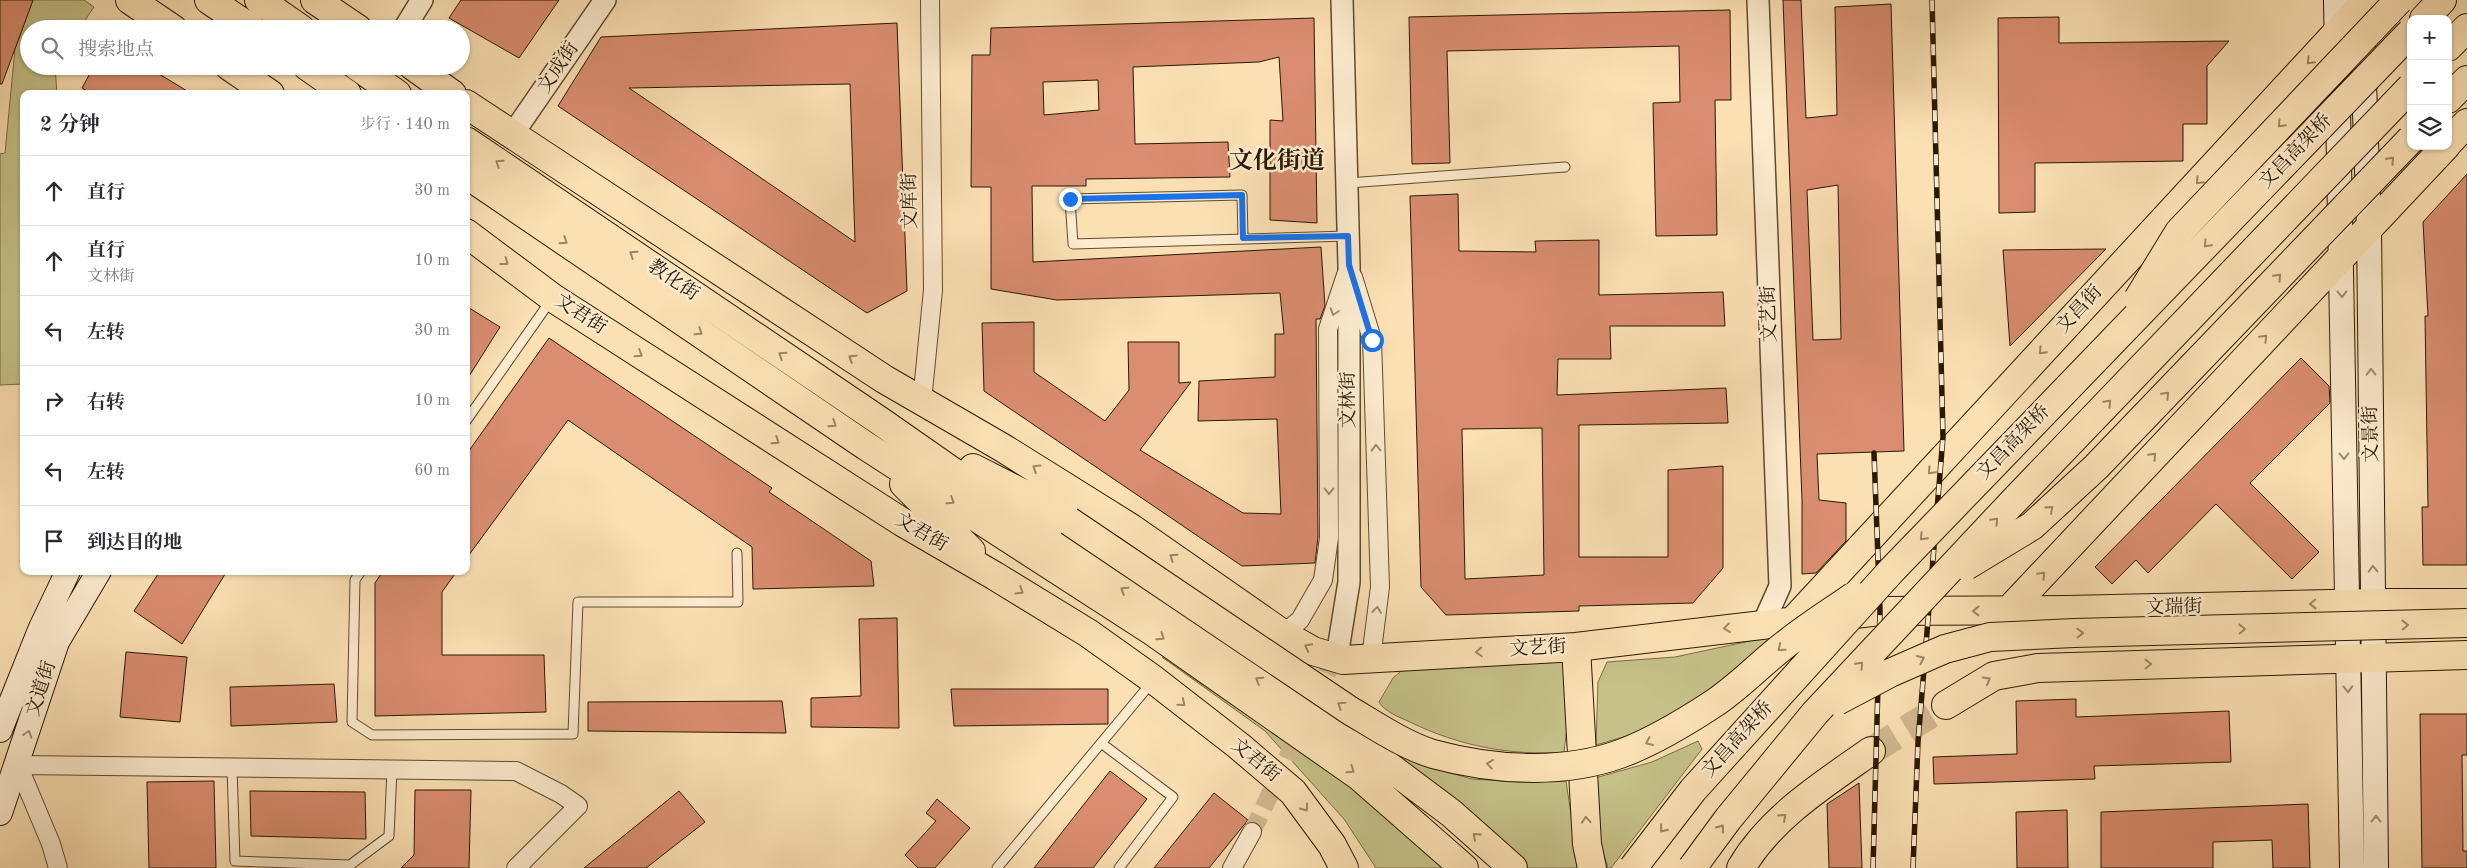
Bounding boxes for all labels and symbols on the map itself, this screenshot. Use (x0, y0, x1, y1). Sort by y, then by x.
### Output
street label: 文成街 (534, 38, 583, 97)
one-way arrow (2307, 56, 2316, 65)
street label: 文昌高架桥 (2254, 109, 2336, 193)
one-way arrow (2278, 119, 2287, 128)
district label: 文化街道 (1229, 147, 1325, 174)
one-way arrow (2385, 156, 2394, 165)
one-way arrow (495, 159, 504, 169)
street label: 文库街 (898, 172, 921, 230)
one-way arrow (2196, 175, 2205, 184)
route end (1059, 188, 1082, 211)
one-way arrow (559, 235, 568, 244)
one-way arrow (2204, 238, 2213, 247)
one-way arrow (629, 251, 639, 260)
one-way arrow (499, 256, 509, 265)
street label: 教化街 (644, 256, 703, 305)
one-way arrow (2272, 274, 2281, 283)
street label: 文昌街 (2052, 281, 2106, 337)
street label: 文艺街 (1758, 285, 1780, 343)
street label: 文君街 (551, 290, 610, 338)
one-way arrow (2336, 290, 2347, 298)
one-way arrow (1330, 307, 1340, 315)
one-way arrow (693, 326, 703, 335)
route start (1361, 329, 1384, 352)
one-way arrow (2258, 335, 2267, 344)
one-way arrow (2039, 346, 2048, 355)
one-way arrow (634, 347, 643, 357)
one-way arrow (778, 352, 788, 361)
one-way arrow (848, 355, 858, 364)
one-way arrow (2366, 368, 2376, 376)
street label: 文林街 (1338, 371, 1359, 429)
one-way arrow (2160, 391, 2169, 400)
street label: 文昌高架桥 (1972, 400, 2054, 484)
one-way arrow (2102, 400, 2111, 409)
street label: 文景街 (2360, 405, 2382, 463)
one-way arrow (828, 418, 837, 427)
one-way arrow (771, 435, 780, 445)
one-way arrow (1370, 444, 1381, 452)
one-way arrow (2339, 452, 2350, 460)
one-way arrow (2147, 453, 2156, 462)
one-way arrow (1033, 465, 1042, 475)
one-way arrow (1928, 465, 1937, 474)
one-way arrow (1323, 487, 1334, 495)
one-way arrow (946, 494, 955, 504)
one-way arrow (2045, 506, 2054, 515)
street label: 文君街 (892, 509, 951, 555)
one-way arrow (1990, 518, 1999, 527)
one-way arrow (1920, 531, 1929, 540)
one-way arrow (1169, 554, 1178, 563)
one-way arrow (2368, 565, 2379, 573)
one-way arrow (2036, 571, 2045, 580)
one-way arrow (1014, 584, 1023, 594)
one-way arrow (1120, 587, 1129, 596)
street label: 文瑞街 (2145, 596, 2203, 618)
one-way arrow (2309, 599, 2317, 610)
one-way arrow (1371, 606, 1382, 614)
one-way arrow (1972, 606, 1980, 616)
one-way arrow (2401, 619, 2409, 630)
one-way arrow (1723, 622, 1731, 633)
one-way arrow (2239, 623, 2247, 634)
one-way arrow (2076, 627, 2084, 638)
one-way arrow (1155, 631, 1164, 640)
street label: 文艺街 (1509, 636, 1567, 660)
one-way arrow (1777, 642, 1786, 651)
one-way arrow (1304, 643, 1313, 653)
one-way arrow (1474, 647, 1482, 658)
one-way arrow (1916, 654, 1925, 665)
street label: 文道街 (22, 658, 60, 719)
one-way arrow (2144, 659, 2152, 669)
one-way arrow (1854, 662, 1863, 671)
one-way arrow (1256, 676, 1265, 686)
one-way arrow (1982, 677, 1991, 687)
one-way arrow (2343, 685, 2353, 693)
street label: 文昌高架桥 (1697, 696, 1777, 782)
one-way arrow (1177, 697, 1186, 706)
one-way arrow (1337, 702, 1347, 711)
one-way arrow (22, 730, 32, 738)
street label: 文君街 (1227, 734, 1284, 786)
one-way arrow (1645, 735, 1654, 746)
one-way arrow (1486, 759, 1494, 770)
one-way arrow (1345, 764, 1355, 773)
one-way arrow (1299, 803, 1308, 812)
one-way arrow (1778, 814, 1787, 823)
one-way arrow (2371, 815, 2381, 823)
one-way arrow (1581, 816, 1592, 824)
one-way arrow (1660, 823, 1669, 833)
one-way arrow (1715, 824, 1724, 834)
one-way arrow (1473, 832, 1482, 841)

